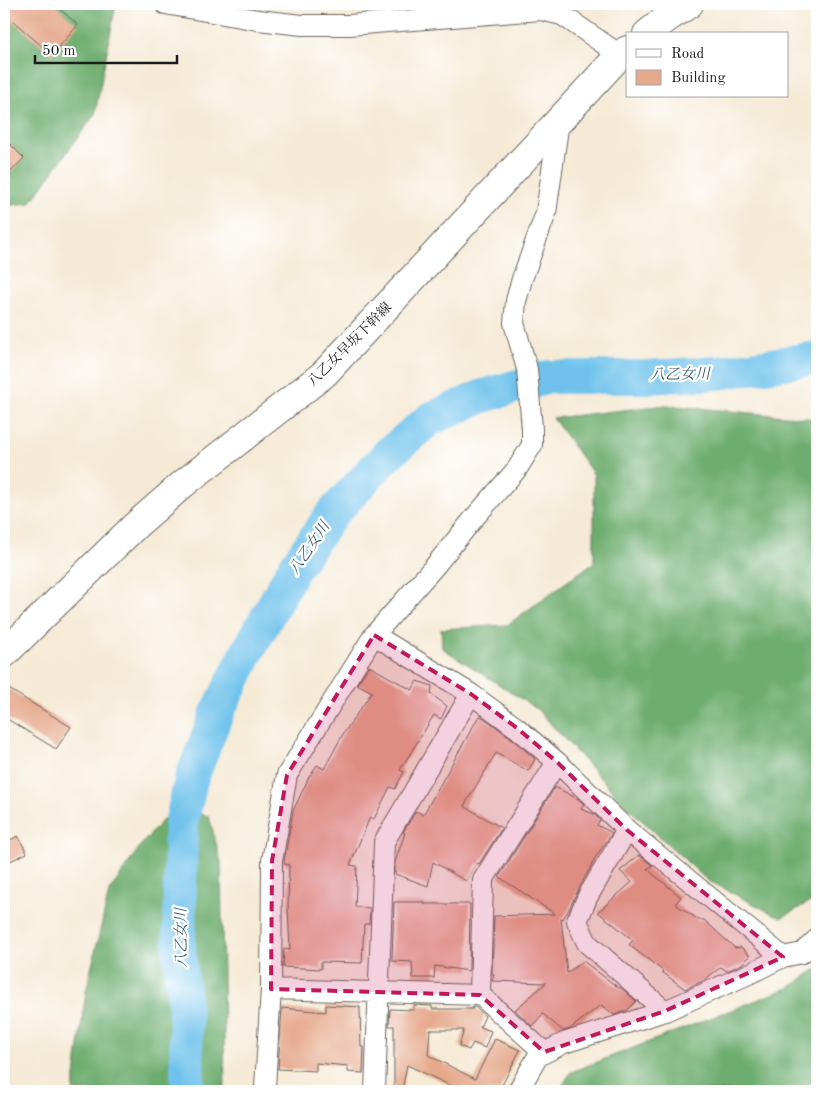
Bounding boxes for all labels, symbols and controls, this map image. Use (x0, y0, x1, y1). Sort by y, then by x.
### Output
scale bar (35, 32, 178, 64)
legend (626, 32, 788, 98)
text: 50 m (42, 44, 76, 59)
text: Road (671, 47, 705, 62)
text: Building (671, 71, 726, 86)
street label: 八乙女早坂下幹線 (304, 299, 394, 389)
water label: 八乙女川 (650, 365, 712, 384)
water label: 八乙女川 (286, 517, 334, 578)
water label: 八乙女川 (172, 906, 191, 968)

